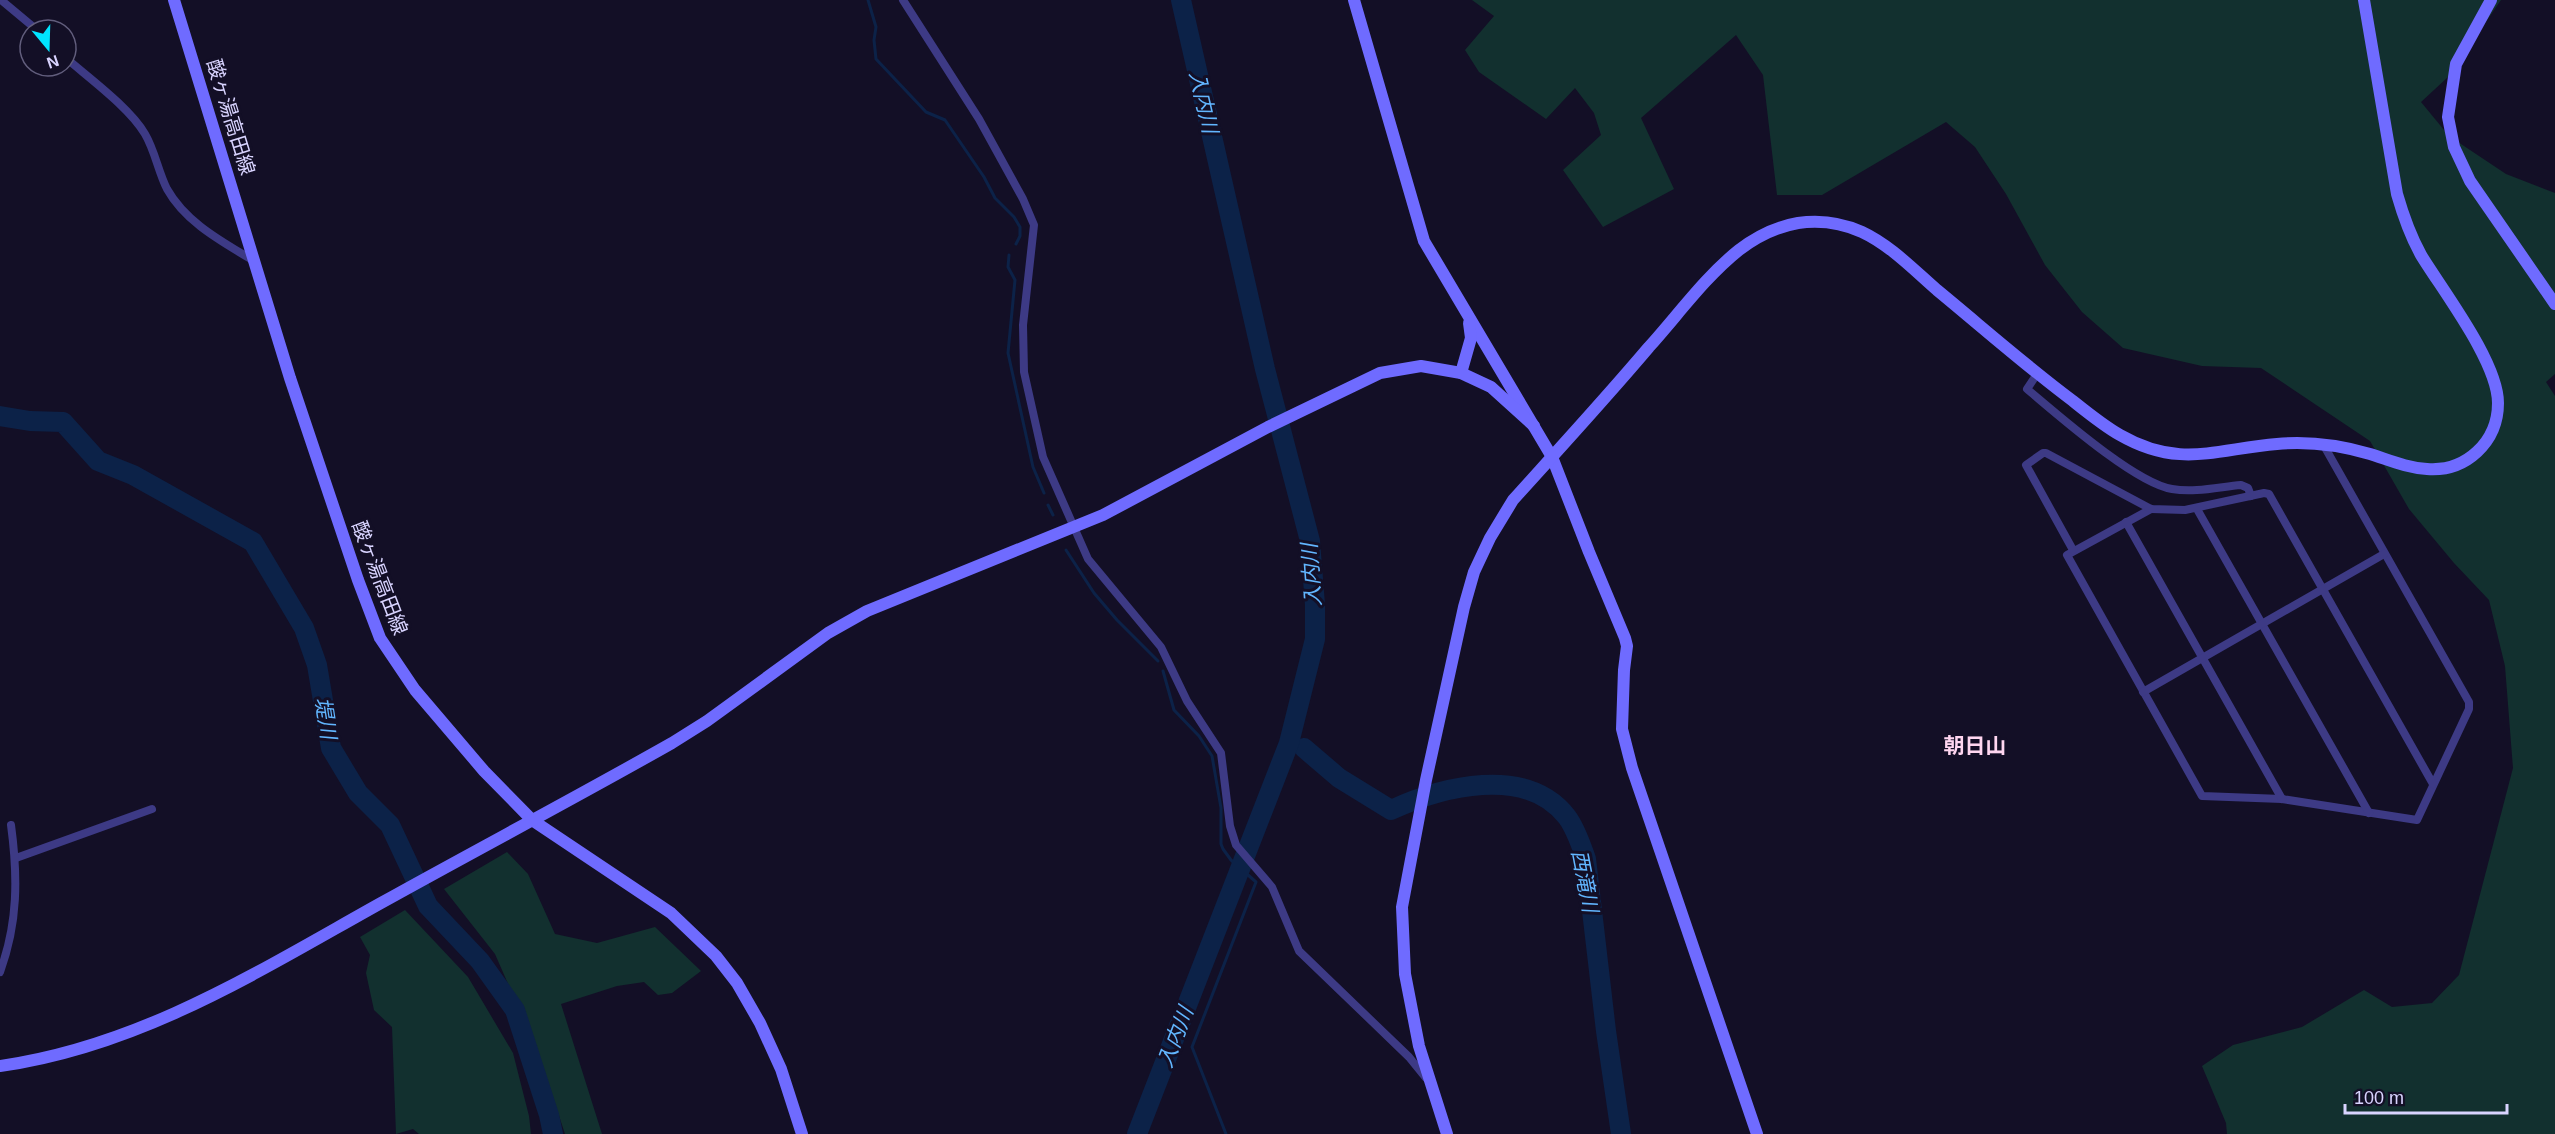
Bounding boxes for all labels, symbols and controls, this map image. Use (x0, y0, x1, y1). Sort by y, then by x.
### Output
north arrow (18, 18, 78, 78)
text: N (44, 52, 61, 72)
street label: 酸ヶ湯高田線 (203, 56, 259, 178)
water label: 入内川 (1186, 69, 1223, 137)
street label: 酸ヶ湯高田線 (348, 518, 412, 638)
water label: 入内川 (1297, 541, 1325, 607)
water label: 堤川 (311, 695, 341, 743)
district label: 朝日山 (1944, 734, 2007, 757)
water label: 西滝川 (1568, 848, 1603, 916)
water label: 入内川 (1153, 1002, 1198, 1071)
scale bar (2345, 1077, 2507, 1115)
text: 100 m (2354, 1088, 2404, 1108)

